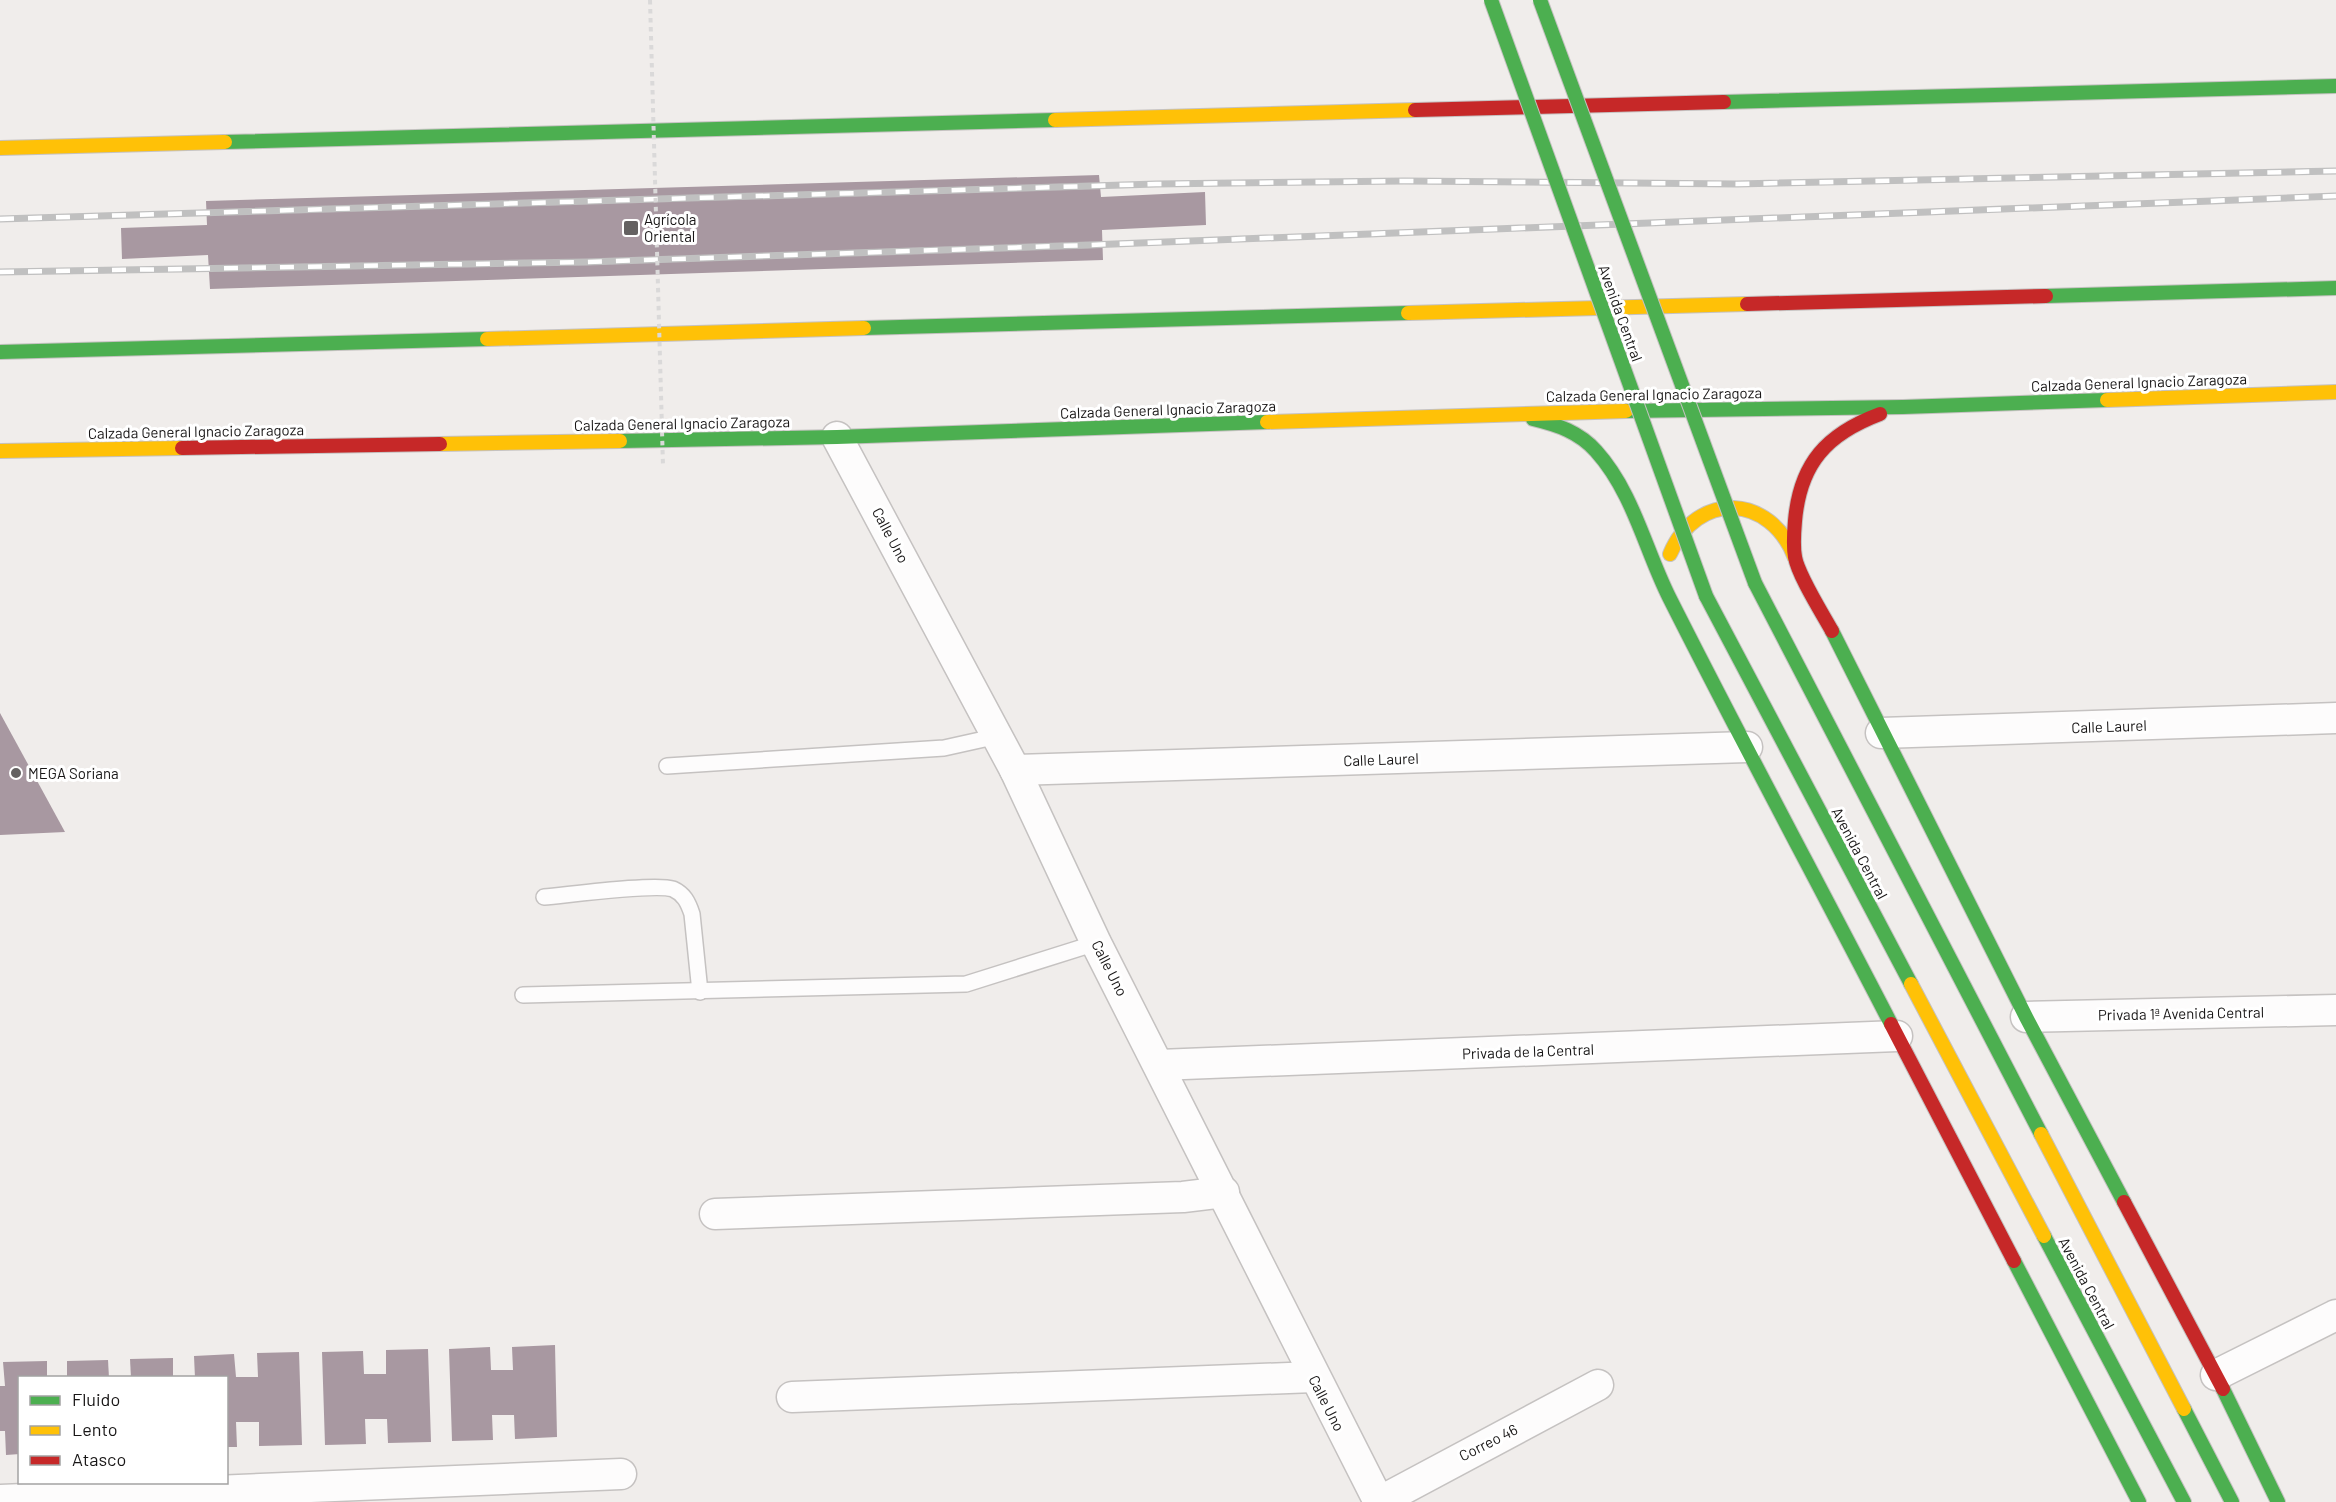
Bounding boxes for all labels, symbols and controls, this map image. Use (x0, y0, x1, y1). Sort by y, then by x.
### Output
place label: Agrícola Oriental (644, 210, 697, 245)
marker: Agrícola Oriental (622, 219, 640, 237)
street label: Avenida Central (1595, 262, 1647, 364)
street label: Calzada General Ignacio Zaragoza (2031, 369, 2247, 395)
street label: Calzada General Ignacio Zaragoza (1546, 383, 1762, 405)
street label: Calzada General Ignacio Zaragoza (1060, 396, 1276, 422)
street label: Calzada General Ignacio Zaragoza (574, 412, 790, 434)
street label: Calzada General Ignacio Zaragoza (88, 420, 304, 442)
street label: Calle Uno (869, 504, 913, 566)
street label: Calle Laurel (2071, 716, 2147, 736)
street label: Calle Laurel (1343, 749, 1419, 769)
place label: MEGA Soriana (28, 764, 119, 782)
marker: MEGA Soriana (9, 766, 23, 780)
street label: Avenida Central (1828, 804, 1892, 902)
street label: Calle Uno (1088, 937, 1132, 999)
street label: Privada 1ª Avenida Central (2098, 1003, 2264, 1023)
street label: Privada de la Central (1462, 1040, 1594, 1062)
street label: Avenida Central (2055, 1234, 2119, 1332)
street label: Calle Uno (1305, 1372, 1349, 1434)
legend (18, 1376, 228, 1484)
text: Fluido (72, 1388, 120, 1410)
text: Lento (72, 1418, 118, 1440)
street label: Correo 46 (1456, 1420, 1520, 1464)
text: Atasco (72, 1448, 126, 1470)

